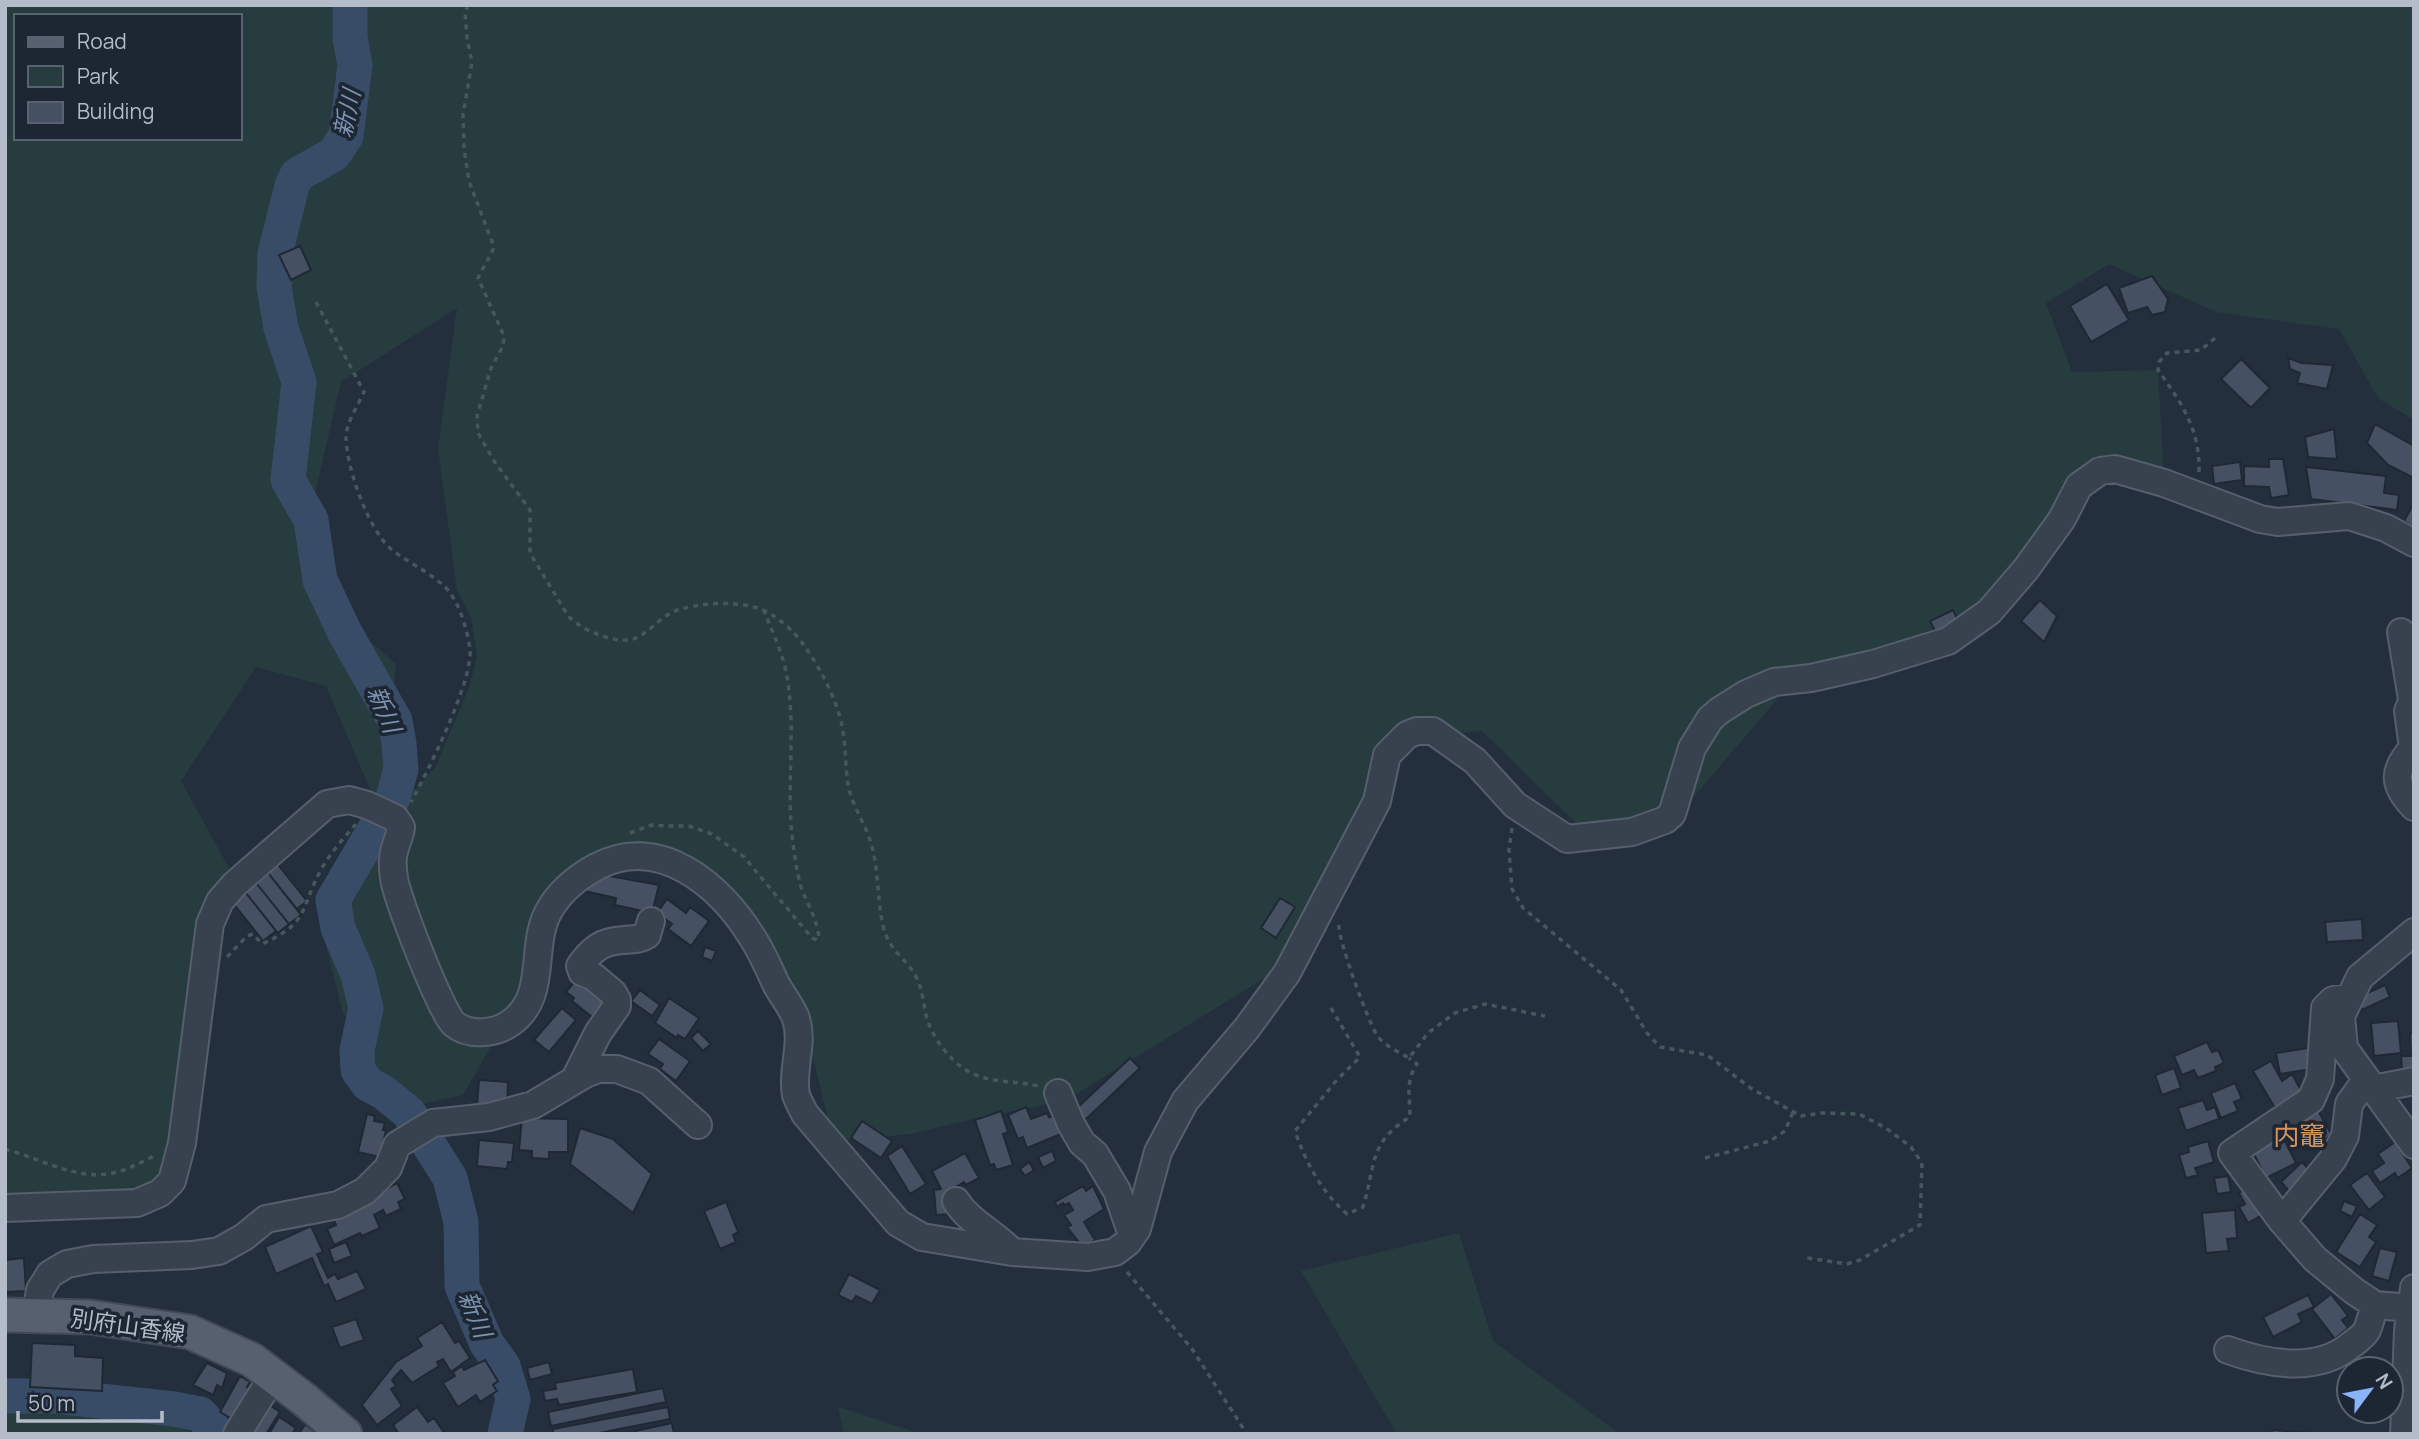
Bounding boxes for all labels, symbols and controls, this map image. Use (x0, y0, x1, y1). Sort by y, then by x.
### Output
legend (14, 14, 242, 140)
text: Road (77, 27, 127, 55)
text: Park (77, 62, 119, 90)
water label: 新川 (325, 83, 368, 140)
text: Building (77, 97, 154, 125)
water label: 新川 (360, 680, 411, 740)
district label: 内竈 (2273, 1117, 2325, 1153)
water label: 新川 (452, 1286, 501, 1345)
street label: 別府山香線 (69, 1301, 187, 1349)
north arrow (2335, 1355, 2405, 1425)
text: N (2370, 1368, 2399, 1394)
scale bar (18, 1380, 161, 1424)
text: 50 m (28, 1389, 75, 1417)

